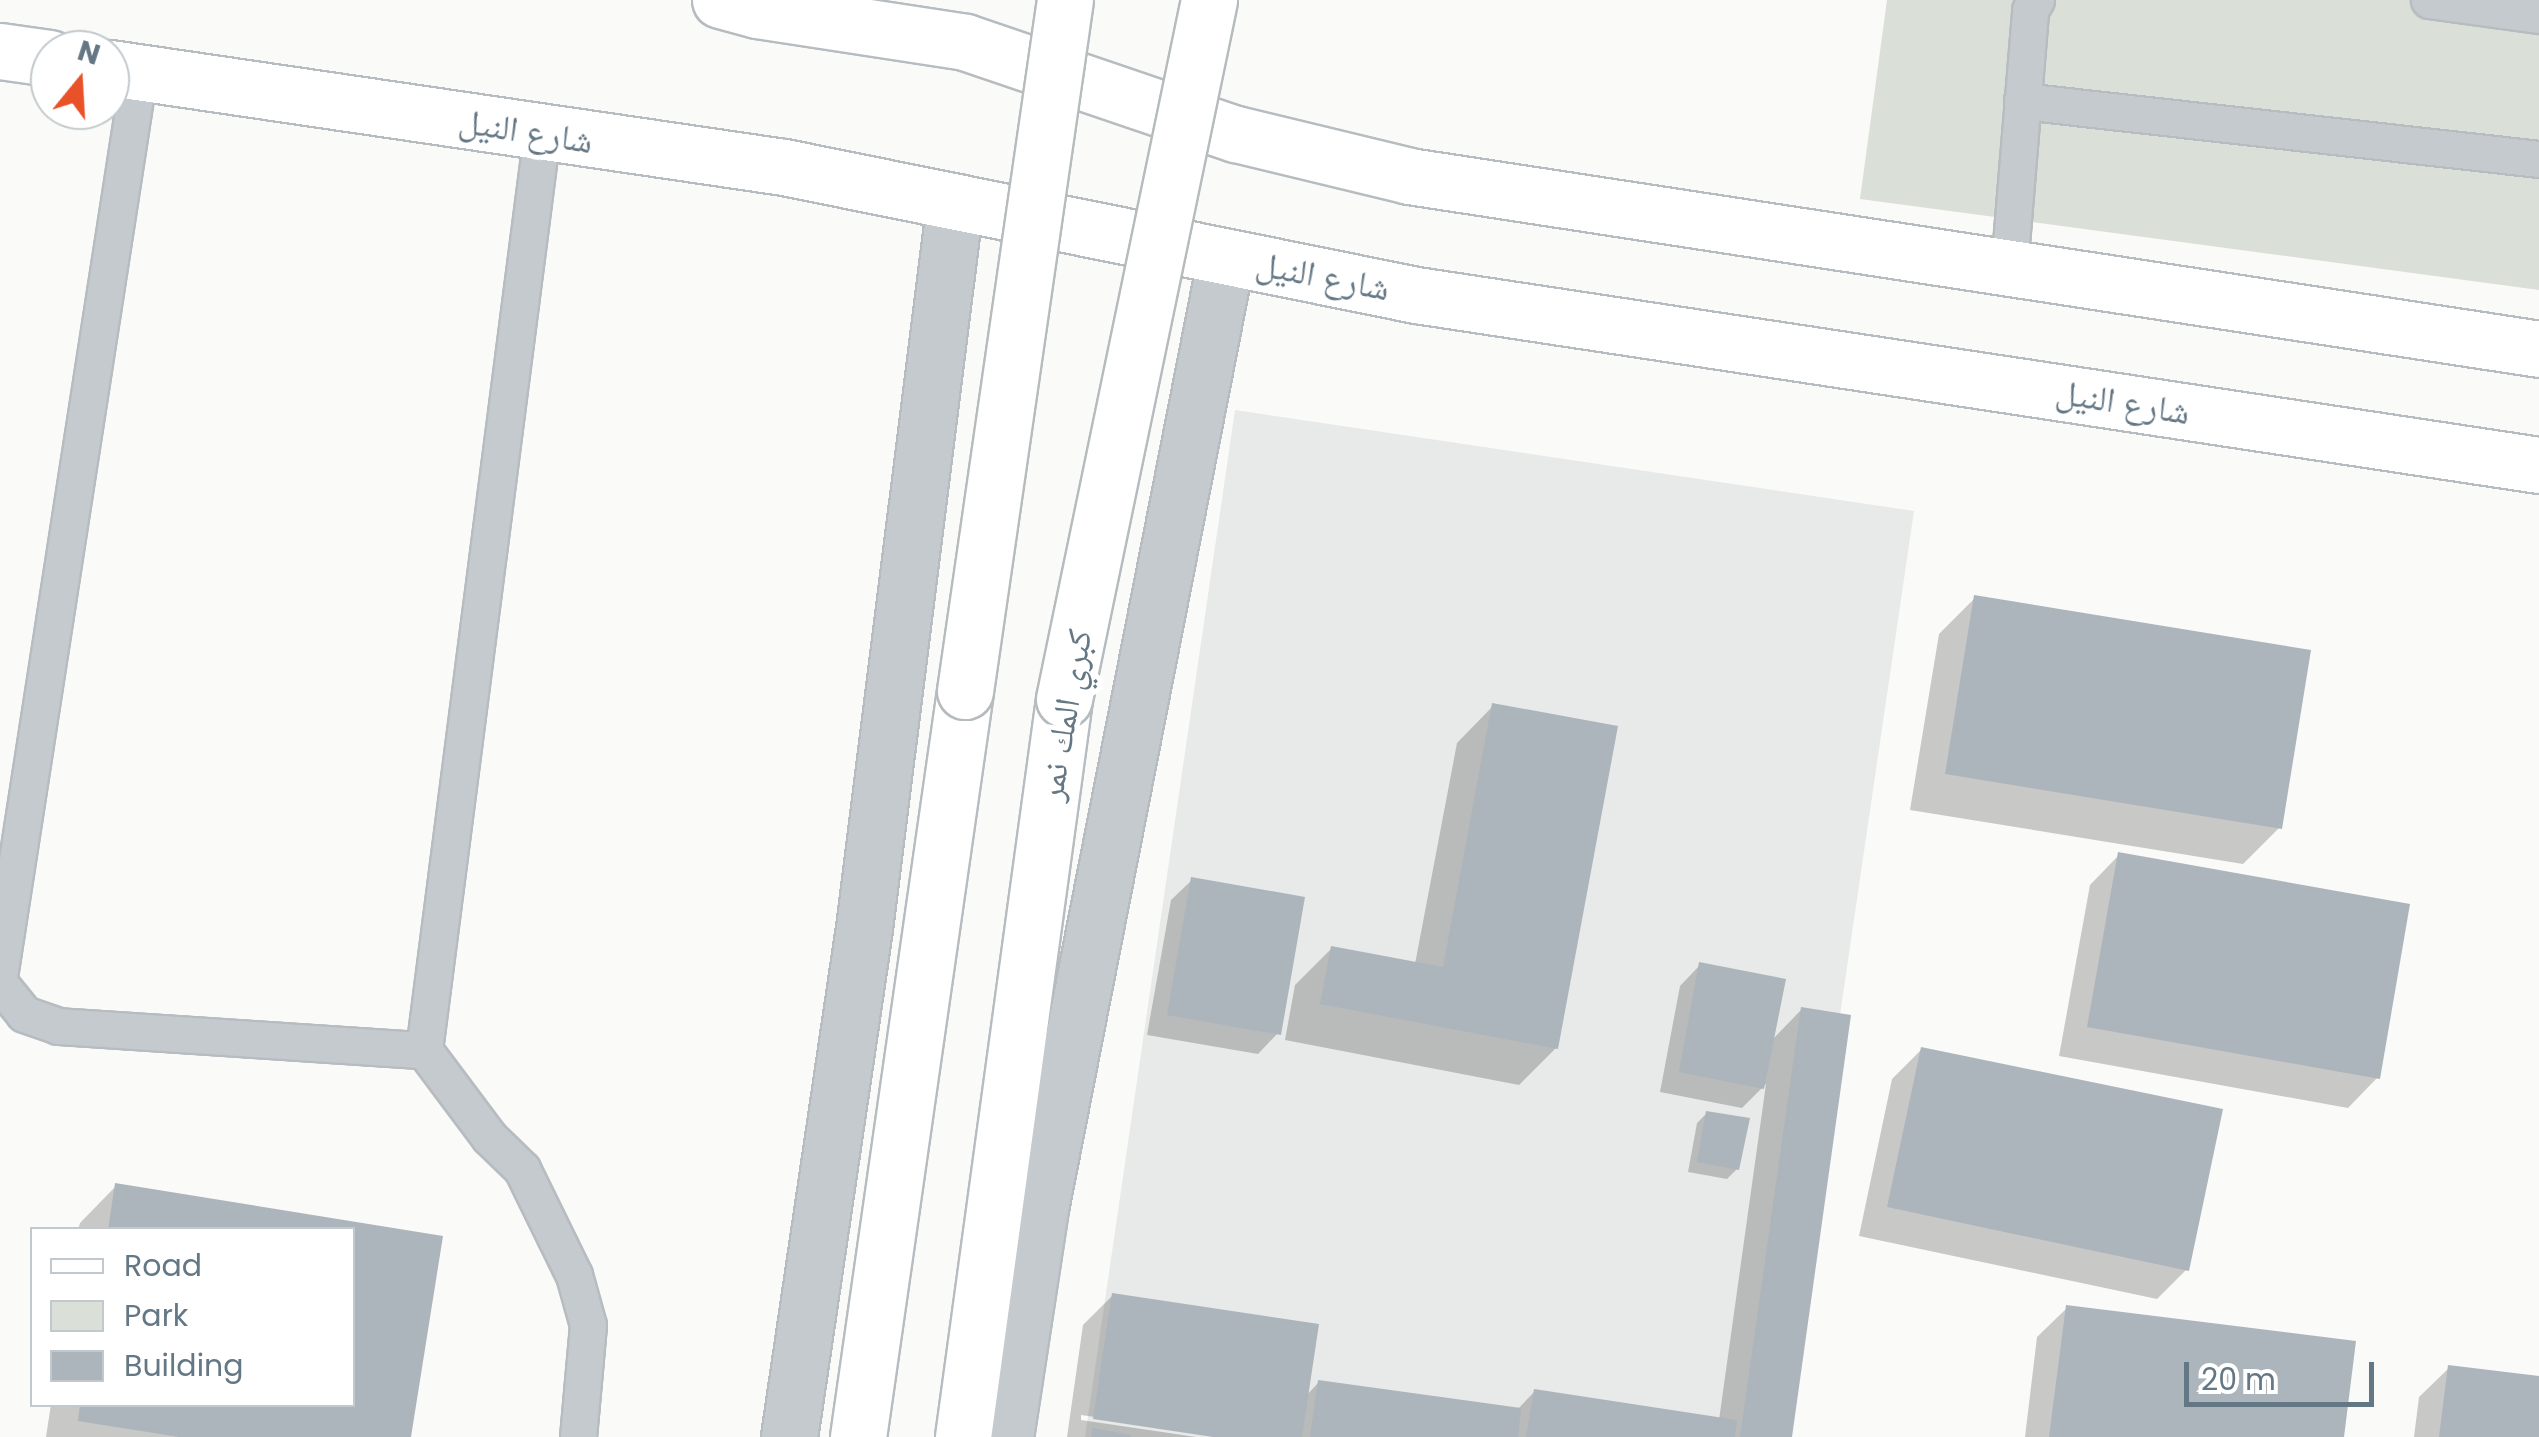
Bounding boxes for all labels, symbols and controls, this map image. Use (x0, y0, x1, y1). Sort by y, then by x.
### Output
north arrow (30, 30, 130, 130)
text: N (73, 31, 105, 75)
street label: شارع النيل (456, 100, 596, 162)
street label: شارع النيل (1253, 242, 1393, 310)
street label: شارع النيل (2053, 371, 2193, 433)
street label: كبري المك نمر (1029, 626, 1101, 804)
legend (30, 1227, 355, 1407)
text: Road (124, 1244, 202, 1287)
text: Park (124, 1294, 188, 1337)
scale bar (2189, 1342, 2379, 1404)
text: Building (124, 1344, 244, 1387)
text: 20 m (2201, 1358, 2276, 1401)

